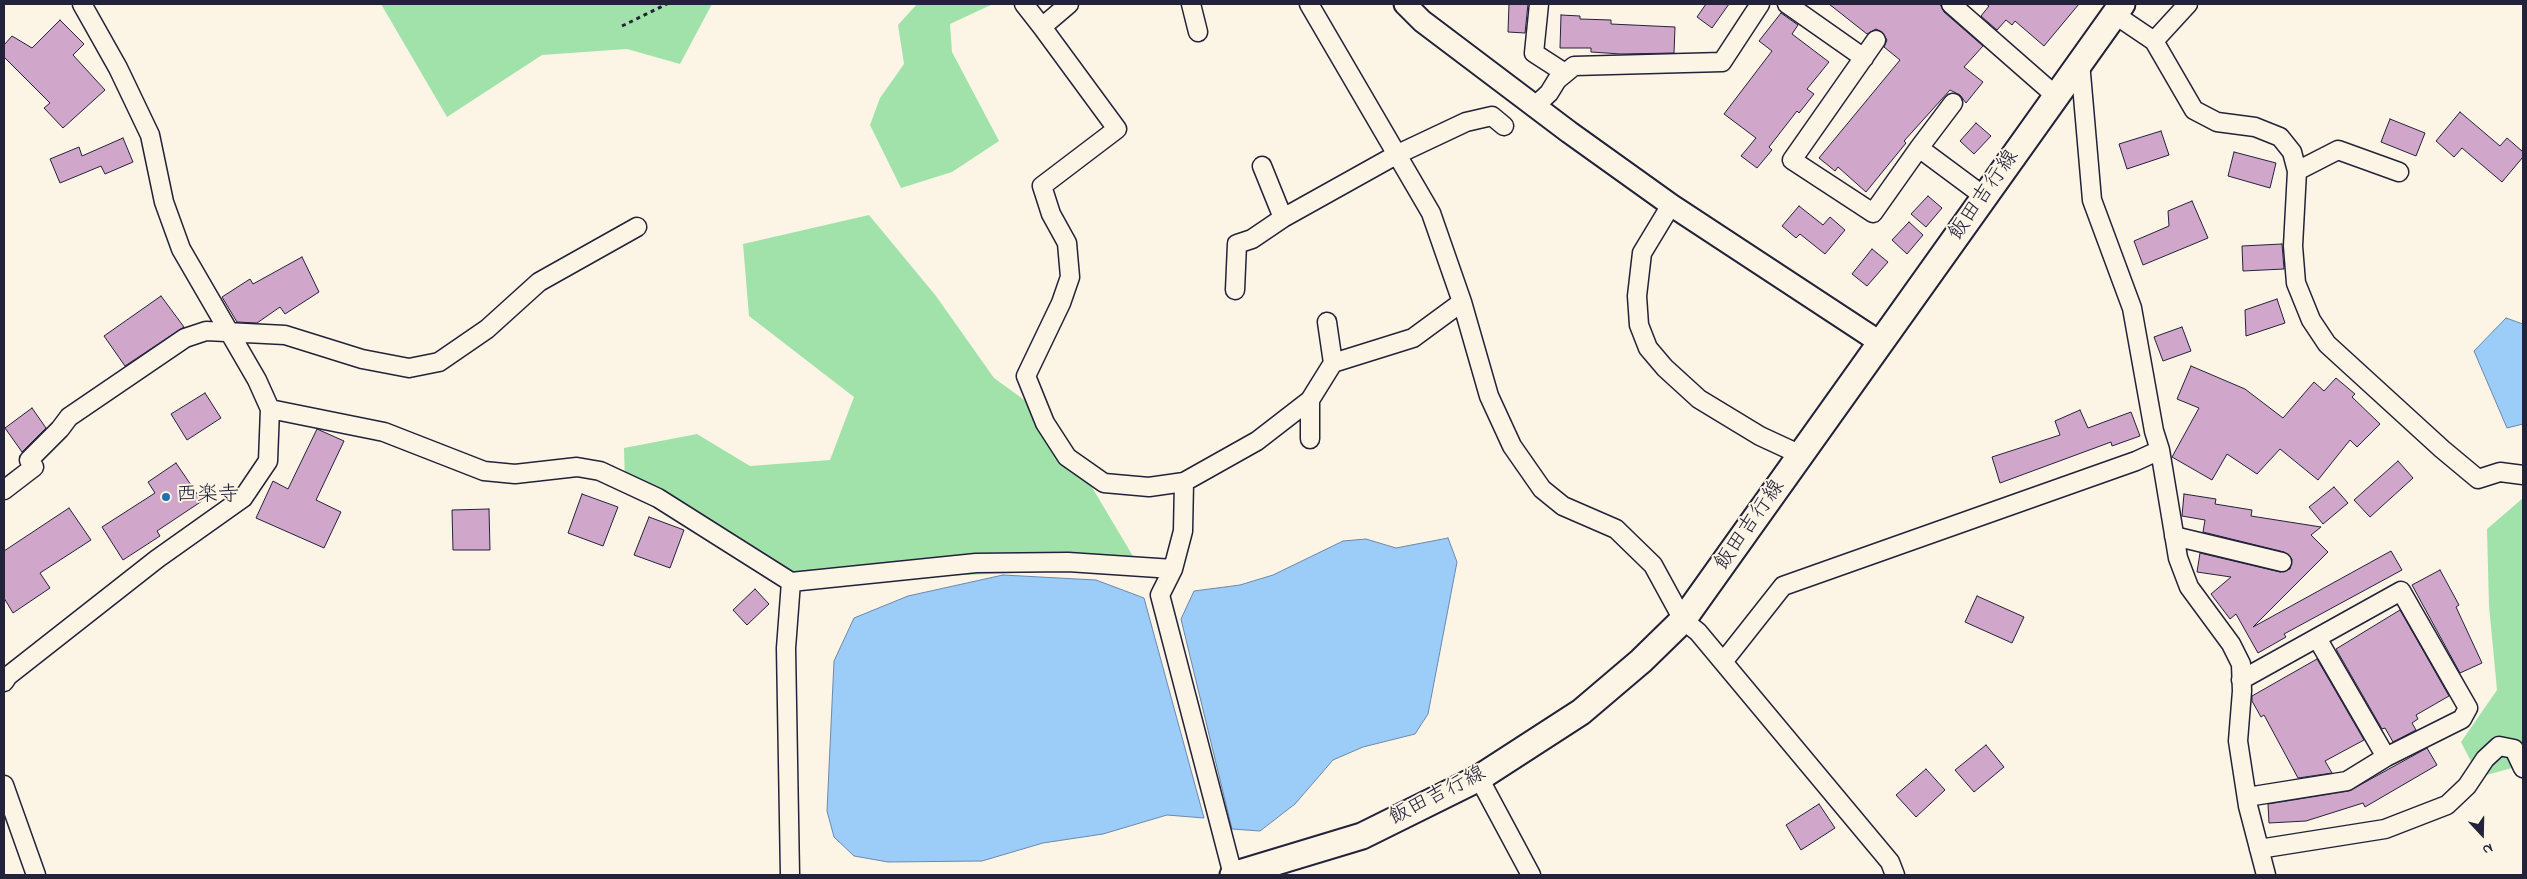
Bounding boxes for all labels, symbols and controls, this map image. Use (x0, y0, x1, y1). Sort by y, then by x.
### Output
street label: 飯田吉行線 (1945, 146, 2025, 246)
street label: 飯田吉行線 (1711, 476, 1791, 576)
place label: 西楽寺 (176, 484, 239, 510)
marker: 西楽寺 (160, 491, 172, 503)
street label: 飯田吉行線 (1386, 762, 1490, 832)
north arrow (2457, 809, 2507, 859)
text: N (2479, 837, 2496, 860)

